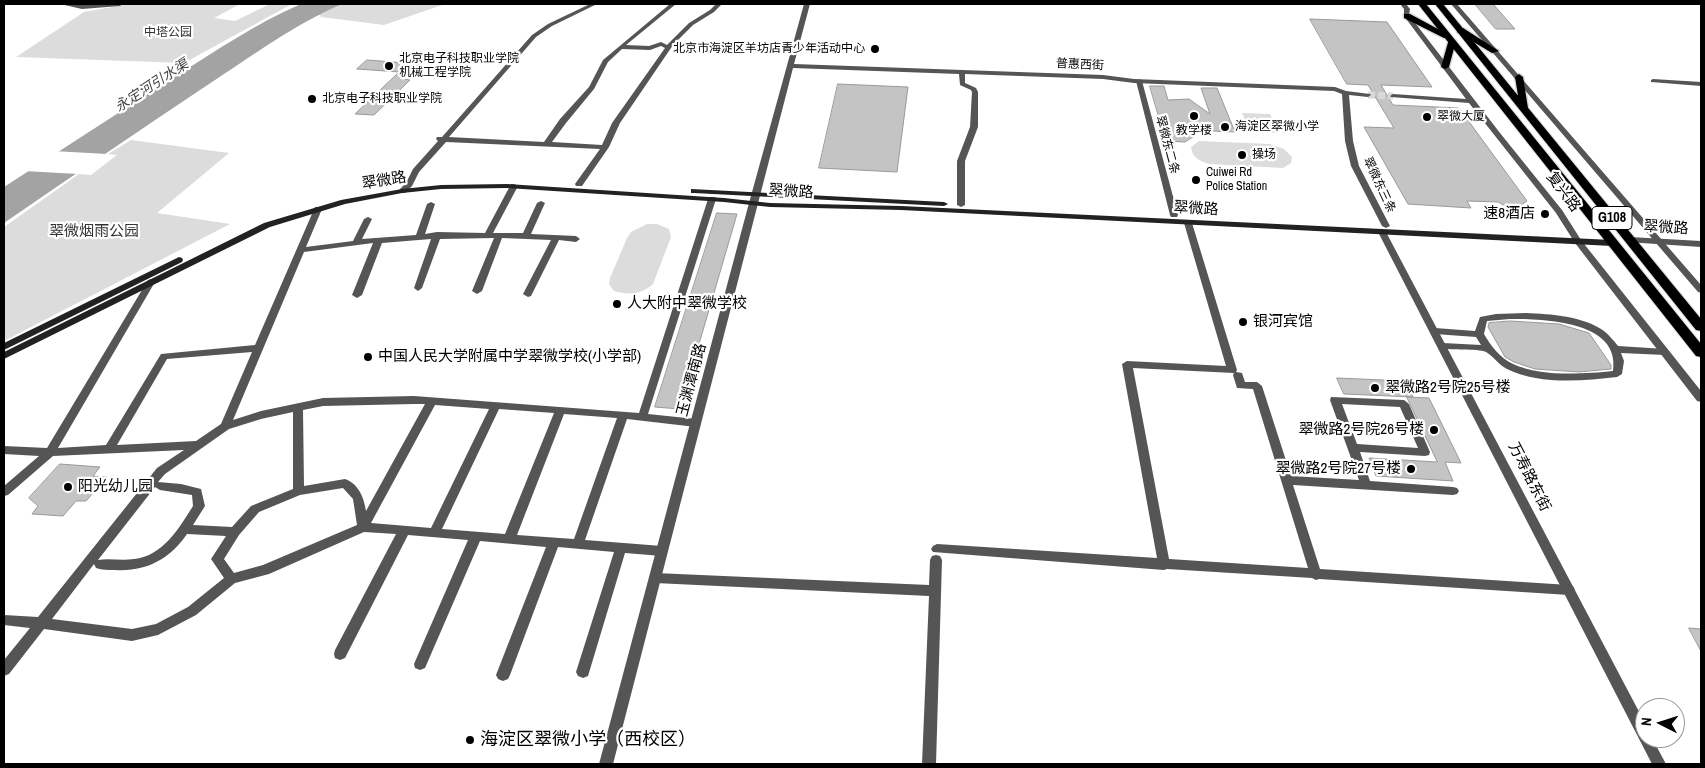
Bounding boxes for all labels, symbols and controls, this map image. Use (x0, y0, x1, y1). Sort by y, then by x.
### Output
park label: 中塔公园 (144, 26, 192, 40)
place label: 北京市海淀区羊坊店青少年活动中心 (673, 42, 865, 56)
marker: 北京市海淀区羊坊店青少年活动中心 (869, 43, 881, 55)
place label: 北京电子科技职业学院 机械工程学院 (399, 52, 519, 80)
water label: 永定河引水渠 (112, 56, 192, 116)
street label: 普惠西街 (1056, 57, 1104, 73)
marker: 北京电子科技职业学院 机械工程学院 (383, 60, 395, 72)
place label: 北京电子科技职业学院 (322, 92, 442, 106)
marker: 北京电子科技职业学院 (306, 93, 318, 105)
marker: 教学楼 (1188, 110, 1200, 122)
place label: 翠微大厦 (1437, 110, 1485, 124)
marker: 翠微大厦 (1421, 111, 1433, 123)
street label: 翠微东二条 (1152, 114, 1182, 176)
place label: 海淀区翠微小学 (1235, 120, 1319, 134)
marker: 海淀区翠微小学 (1219, 121, 1231, 133)
place label: 教学楼 (1176, 124, 1212, 138)
place label: 操场 (1252, 148, 1276, 162)
marker: 操场 (1236, 149, 1248, 161)
street label: 翠微东三条 (1360, 155, 1398, 215)
place label: Cuiwei Rd Police Station (1206, 166, 1267, 194)
street label: 翠微路 (360, 169, 408, 193)
street label: 复兴路 (1542, 169, 1584, 215)
marker: Cuiwei Rd Police Station (1190, 174, 1202, 186)
street label: 翠微路 (768, 182, 814, 202)
street label: 翠微路 (1173, 199, 1219, 219)
place label: 速8酒店 (1483, 205, 1535, 223)
road number: G108 (1592, 207, 1632, 230)
marker: 速8酒店 (1539, 208, 1551, 220)
street label: 翠微路 (1643, 218, 1689, 238)
park label: 翠微烟雨公园 (49, 223, 139, 241)
place label: 人大附中翠微学校 (627, 295, 747, 313)
marker: 人大附中翠微学校 (611, 298, 623, 310)
place label: 银河宾馆 (1253, 313, 1313, 331)
marker: 银河宾馆 (1237, 316, 1249, 328)
street label: 玉渊潭南路 (674, 341, 710, 419)
place label: 中国人民大学附属中学翠微学校(小学部) (378, 348, 641, 366)
marker: 中国人民大学附属中学翠微学校(小学部) (362, 351, 374, 363)
place label: 翠微路2号院25号楼 (1385, 379, 1511, 397)
marker: 翠微路2号院25号楼 (1369, 382, 1381, 394)
place label: 翠微路2号院26号楼 (1298, 421, 1424, 439)
marker: 翠微路2号院26号楼 (1428, 424, 1440, 436)
street label: 万寿路东街 (1504, 440, 1554, 514)
place label: 翠微路2号院27号楼 (1275, 460, 1401, 478)
marker: 翠微路2号院27号楼 (1405, 463, 1417, 475)
place label: 阳光幼儿园 (78, 478, 153, 496)
marker: 阳光幼儿园 (62, 481, 74, 493)
north arrow (1635, 698, 1685, 748)
text: N (1637, 717, 1655, 727)
place label: 海淀区翠微小学（西校区） (480, 729, 696, 751)
marker: 海淀区翠微小学（西校区） (464, 734, 476, 746)

